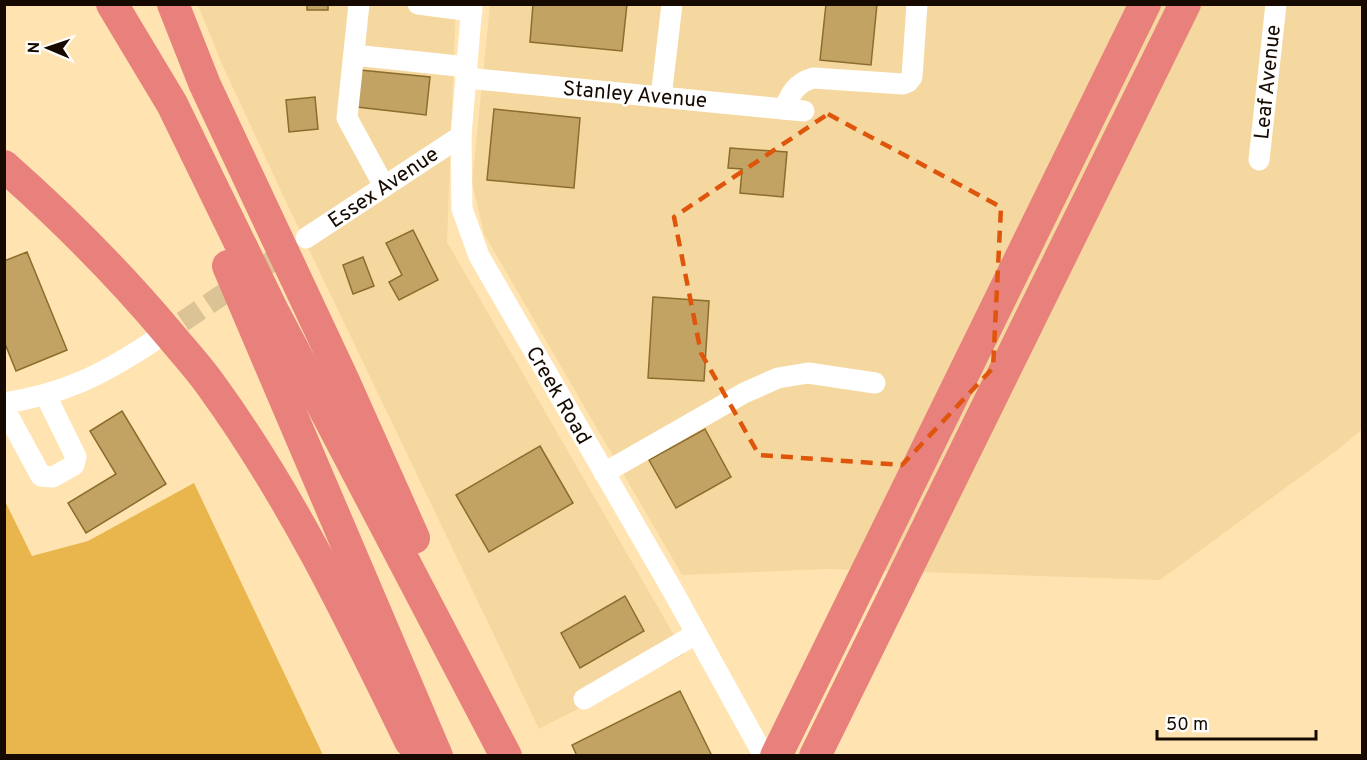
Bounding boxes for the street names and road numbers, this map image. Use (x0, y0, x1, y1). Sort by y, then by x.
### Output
street label: Leaf Avenue (1249, 23, 1288, 141)
street label: Stanley Avenue (561, 76, 708, 115)
street label: Essex Avenue (323, 141, 444, 235)
street label: Creek Road (519, 342, 597, 450)

